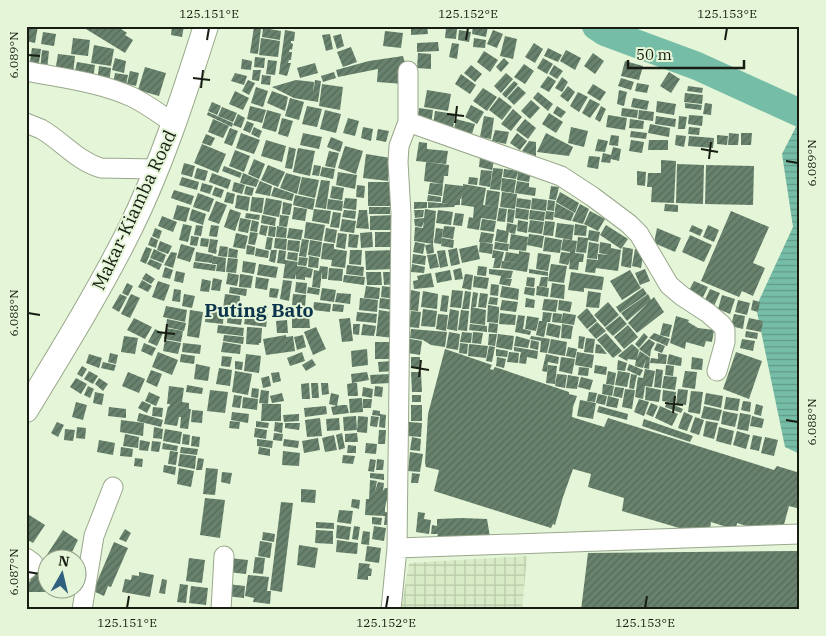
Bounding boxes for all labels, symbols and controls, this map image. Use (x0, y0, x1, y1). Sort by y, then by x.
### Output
text: 125.151°E (179, 6, 239, 21)
text: 125.152°E (438, 6, 498, 21)
text: 125.153°E (697, 6, 757, 21)
text: 6.089°N (6, 32, 21, 78)
scale bar (628, 38, 745, 70)
text: 50 m (636, 45, 672, 64)
street label: Makar-Kiamba Road (87, 126, 181, 294)
text: 6.089°N (804, 140, 819, 186)
text: 6.088°N (6, 290, 21, 336)
district label: Puting Bato (204, 298, 314, 322)
text: 6.088°N (804, 399, 819, 445)
north arrow (38, 548, 88, 598)
text: 6.087°N (6, 549, 21, 595)
text: N (57, 551, 71, 571)
text: 125.151°E (97, 615, 157, 630)
text: 125.152°E (356, 615, 416, 630)
text: 125.153°E (615, 615, 675, 630)

